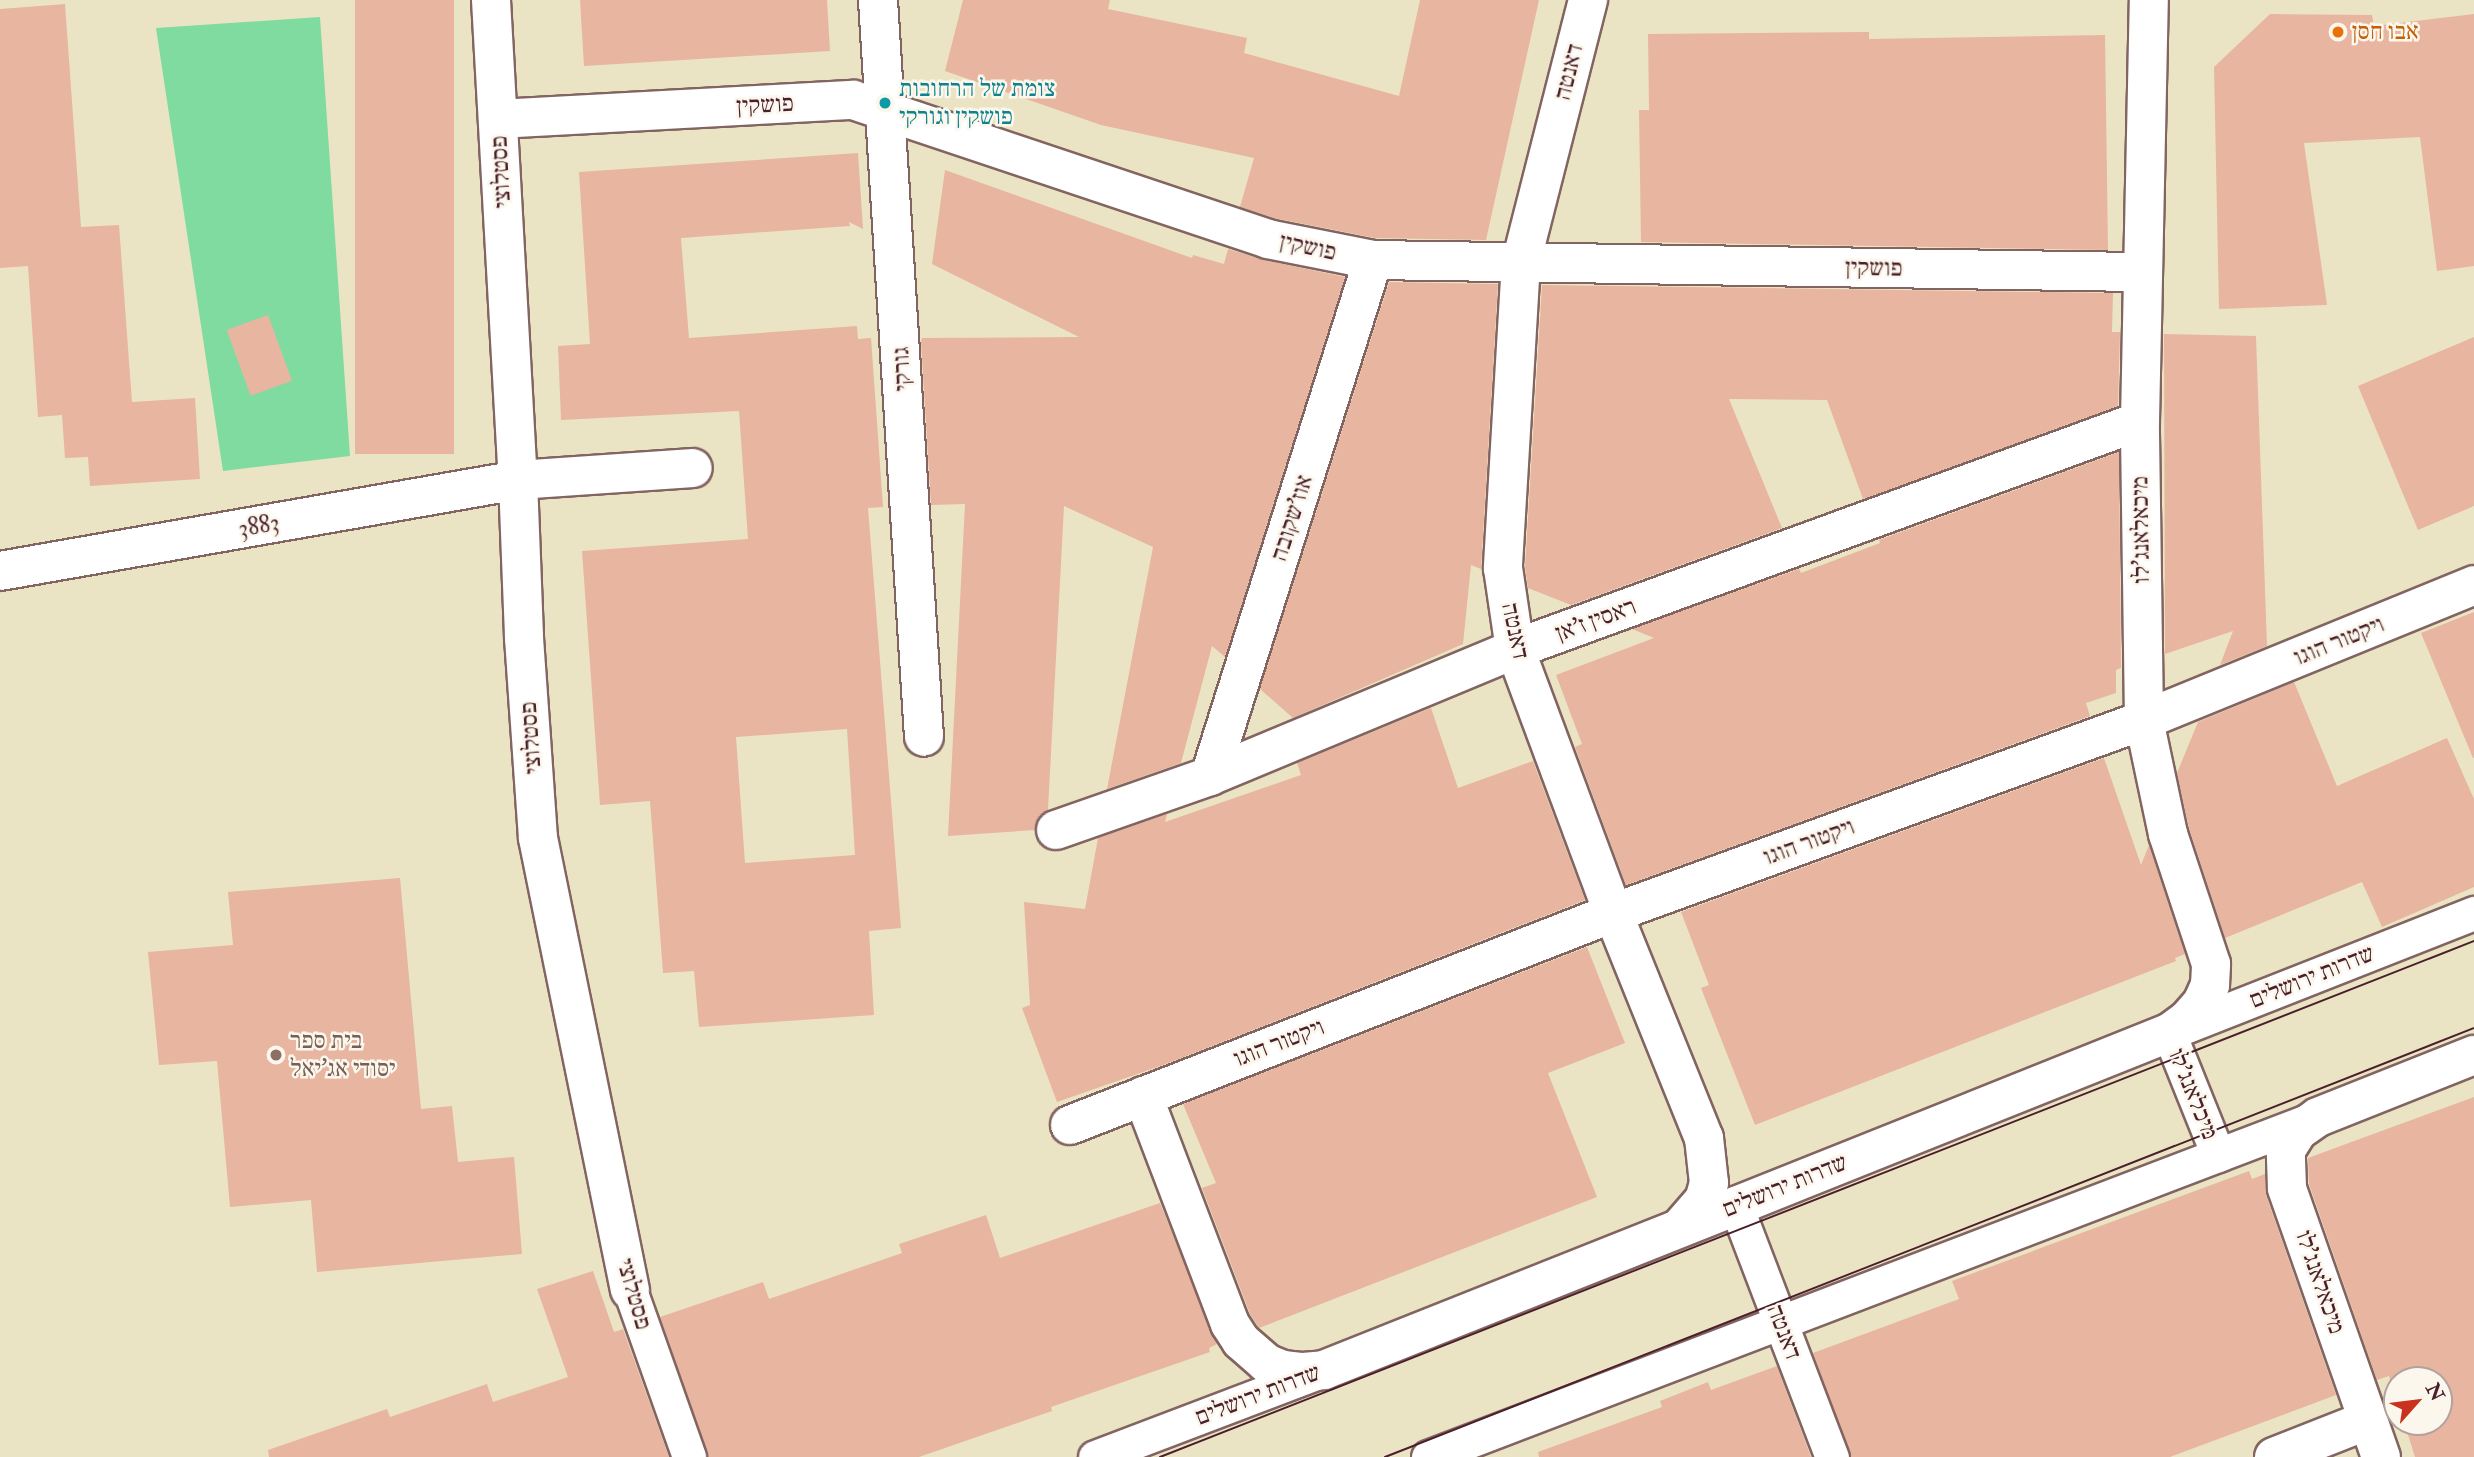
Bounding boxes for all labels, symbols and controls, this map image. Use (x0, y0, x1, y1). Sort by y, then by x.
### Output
place label: אבו חסן (2352, 18, 2419, 46)
marker: אבו חסן (2330, 24, 2346, 40)
street label: דאנטה (1548, 41, 1590, 103)
place label: צומת של הרחובות פושקין וגורקי (899, 75, 1055, 131)
street label: פושקין (736, 89, 794, 121)
marker: צומת של הרחובות פושקין וגורקי (877, 95, 893, 111)
street label: פסטלוצי (485, 135, 517, 209)
street label: פושקין (1277, 227, 1339, 267)
street label: פושקין (1845, 253, 1903, 283)
street label: גורקי (886, 346, 918, 392)
street label: אוז'שקובה (1265, 471, 1319, 565)
street label: מיכאלאנג'לו (2126, 476, 2156, 584)
street label: 3883 (236, 508, 282, 544)
street label: ראסין ז'אן (1552, 592, 1640, 648)
street label: דאנטה (1495, 600, 1535, 662)
street label: ויקטור הוגו (2290, 610, 2388, 672)
street label: פסטלוצי (514, 701, 548, 775)
street label: ויקטור הוגו (1759, 812, 1859, 872)
street label: שדרות ירושלים (2246, 939, 2378, 1015)
street label: ויקטור הוגו (1229, 1013, 1329, 1073)
place label: בית ספר יסודי אג'יאל (290, 1027, 396, 1083)
street label: מיכלאנג'לו (2162, 1044, 2224, 1144)
marker: בית ספר יסודי אג'יאל (268, 1047, 284, 1063)
street label: שדרות ירושלים (1719, 1148, 1851, 1224)
street label: מיכאלאנג'לו (2289, 1226, 2351, 1338)
street label: פסטלוצי (610, 1255, 658, 1333)
street label: דאנטה (1760, 1300, 1808, 1364)
street label: שדרות ירושלים (1191, 1358, 1325, 1432)
north arrow (2383, 1366, 2453, 1436)
text: N (2420, 1379, 2449, 1405)

